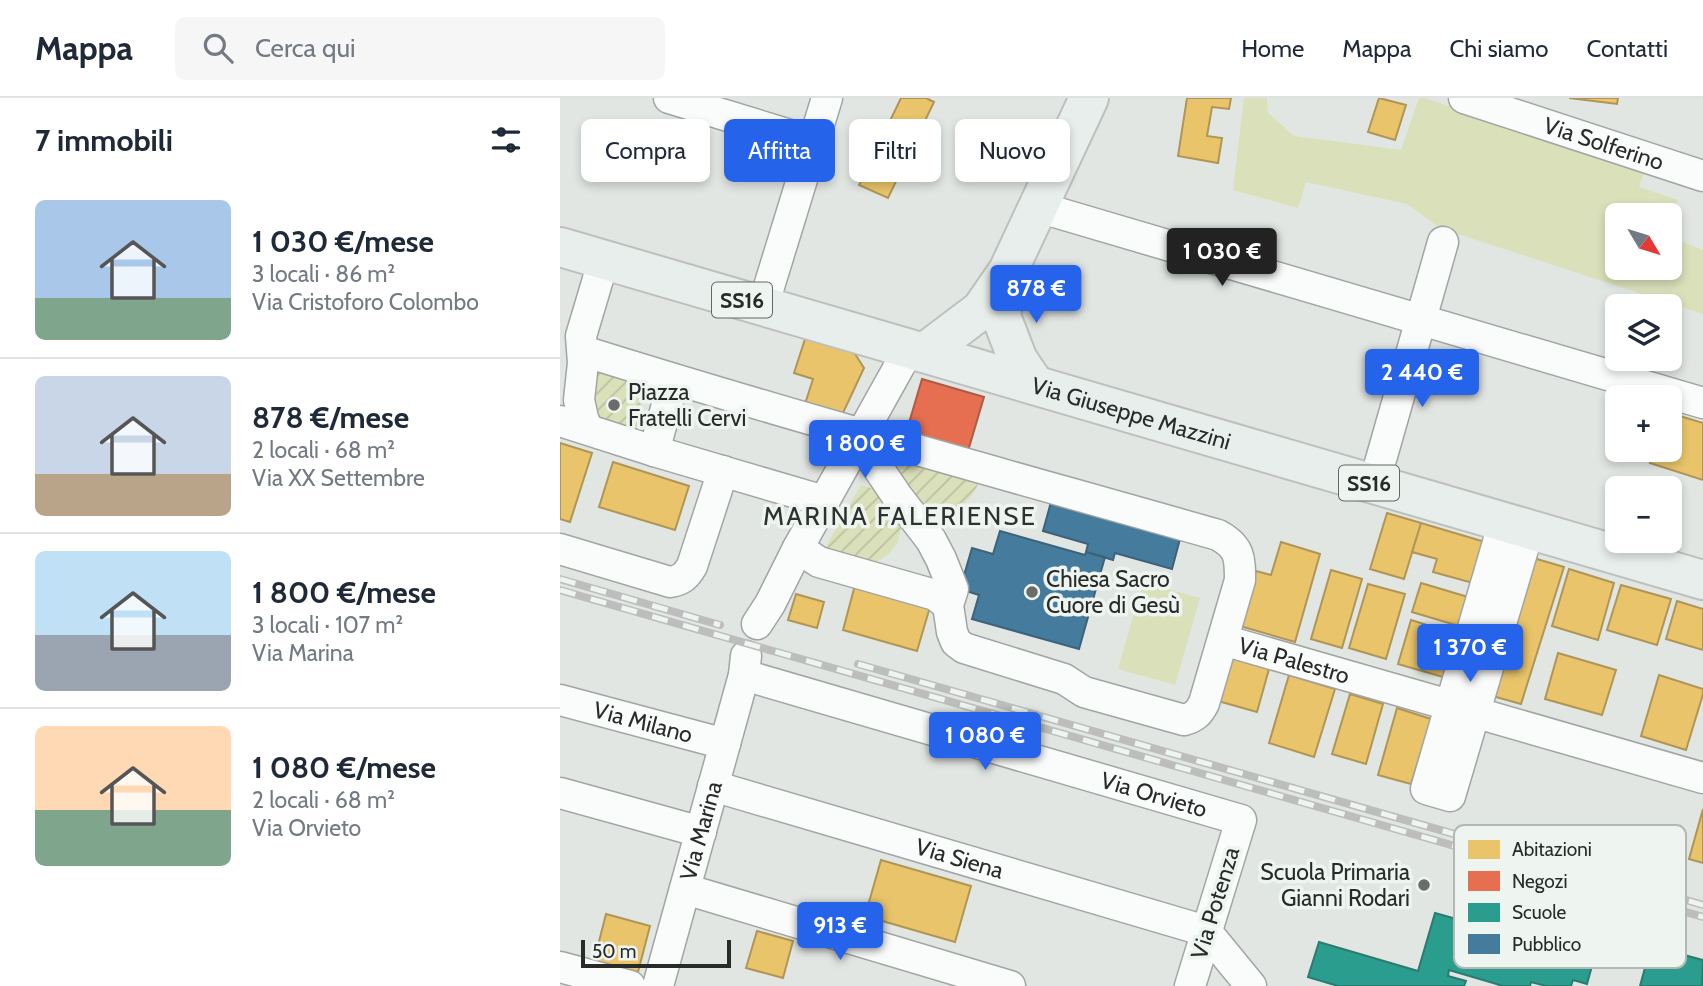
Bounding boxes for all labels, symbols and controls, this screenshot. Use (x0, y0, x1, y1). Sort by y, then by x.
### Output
search box (175, 17, 665, 80)
text: Mappa (35, 28, 133, 68)
icon: search (199, 29, 237, 67)
text: Cerca qui (255, 32, 356, 64)
text: Home (1241, 34, 1304, 63)
text: Mappa (1342, 34, 1411, 63)
text: Chi siamo (1449, 34, 1548, 63)
text: Contatti (1586, 34, 1668, 63)
street label: Via Solferino (1540, 111, 1667, 176)
chip: Compra (581, 119, 710, 182)
chip: Affitta (724, 119, 835, 182)
chip: Filtri (849, 119, 941, 182)
chip: Nuovo (955, 119, 1070, 182)
icon: filters (487, 121, 525, 159)
text: 7 immobili (35, 122, 173, 159)
north arrow (1605, 203, 1682, 280)
map controls (1605, 203, 1682, 553)
text: 1 030 €/mese (252, 223, 434, 260)
icon: home (91, 228, 175, 312)
pin: 1 030 € (1157, 228, 1287, 288)
text: 1 030 € (1183, 237, 1261, 265)
text: 3 locali · 86 m² (252, 260, 395, 288)
pin: 878 € (987, 266, 1085, 325)
text: 878 € (1006, 274, 1066, 302)
road number: SS16 (712, 282, 772, 318)
text: Via Cristoforo Colombo (252, 288, 479, 316)
button: layers (1605, 294, 1682, 371)
pin: 2 440 € (1357, 350, 1487, 409)
text: 2 440 € (1381, 358, 1463, 386)
street label: Via Giuseppe Mazzini (1028, 371, 1234, 456)
place label: Piazza Fratelli Cervi (628, 378, 746, 432)
button: + (1605, 385, 1682, 462)
marker: Piazza Fratelli Cervi (606, 397, 622, 413)
text: 878 €/mese (252, 399, 409, 436)
icon: home (91, 404, 175, 488)
pin: 1 800 € (800, 420, 930, 480)
text: 1 800 € (825, 429, 905, 457)
text: 2 locali · 68 m² (252, 436, 395, 464)
text: Via XX Settembre (252, 464, 425, 492)
road number: SS16 (1339, 466, 1399, 500)
button: − (1605, 476, 1682, 553)
district label: MARINA FALERIENSE (763, 500, 1037, 532)
place label: Chiesa Sacro Cuore di Gesù (1046, 565, 1180, 619)
text: 1 800 €/mese (252, 574, 436, 611)
icon: home (91, 579, 175, 663)
marker: Chiesa Sacro Cuore di Gesù (1024, 584, 1040, 600)
text: 3 locali · 107 m² (252, 611, 403, 639)
pin: 1 370 € (1405, 624, 1535, 684)
street label: Via Palestro (1235, 631, 1353, 690)
text: 1 370 € (1433, 633, 1507, 661)
text: Via Marina (252, 639, 354, 667)
street label: Via Milano (590, 696, 696, 749)
pin: 1 080 € (920, 712, 1050, 772)
text: 1 080 € (945, 721, 1025, 749)
text: 1 080 €/mese (252, 749, 436, 786)
icon: home (91, 754, 175, 838)
street label: Via Orvieto (1098, 766, 1210, 823)
street label: Via Marina (674, 778, 728, 884)
text: 2 locali · 68 m² (252, 786, 395, 814)
text: Via Orvieto (252, 814, 361, 842)
legend (1454, 825, 1686, 968)
street label: Via Siena (912, 832, 1007, 885)
text: Abitazioni (1512, 838, 1592, 861)
street label: Via Potenza (1185, 844, 1245, 962)
place label: Scuola Primaria Gianni Rodari (1260, 858, 1410, 912)
text: Negozi (1512, 870, 1568, 893)
marker: Scuola Primaria Gianni Rodari (1416, 877, 1432, 893)
text: Scuole (1512, 901, 1567, 924)
pin: 913 € (791, 902, 889, 962)
text: 913 € (813, 911, 867, 939)
text: Pubblico (1512, 933, 1581, 956)
scale bar (581, 937, 732, 969)
text: 50 m (592, 940, 636, 963)

